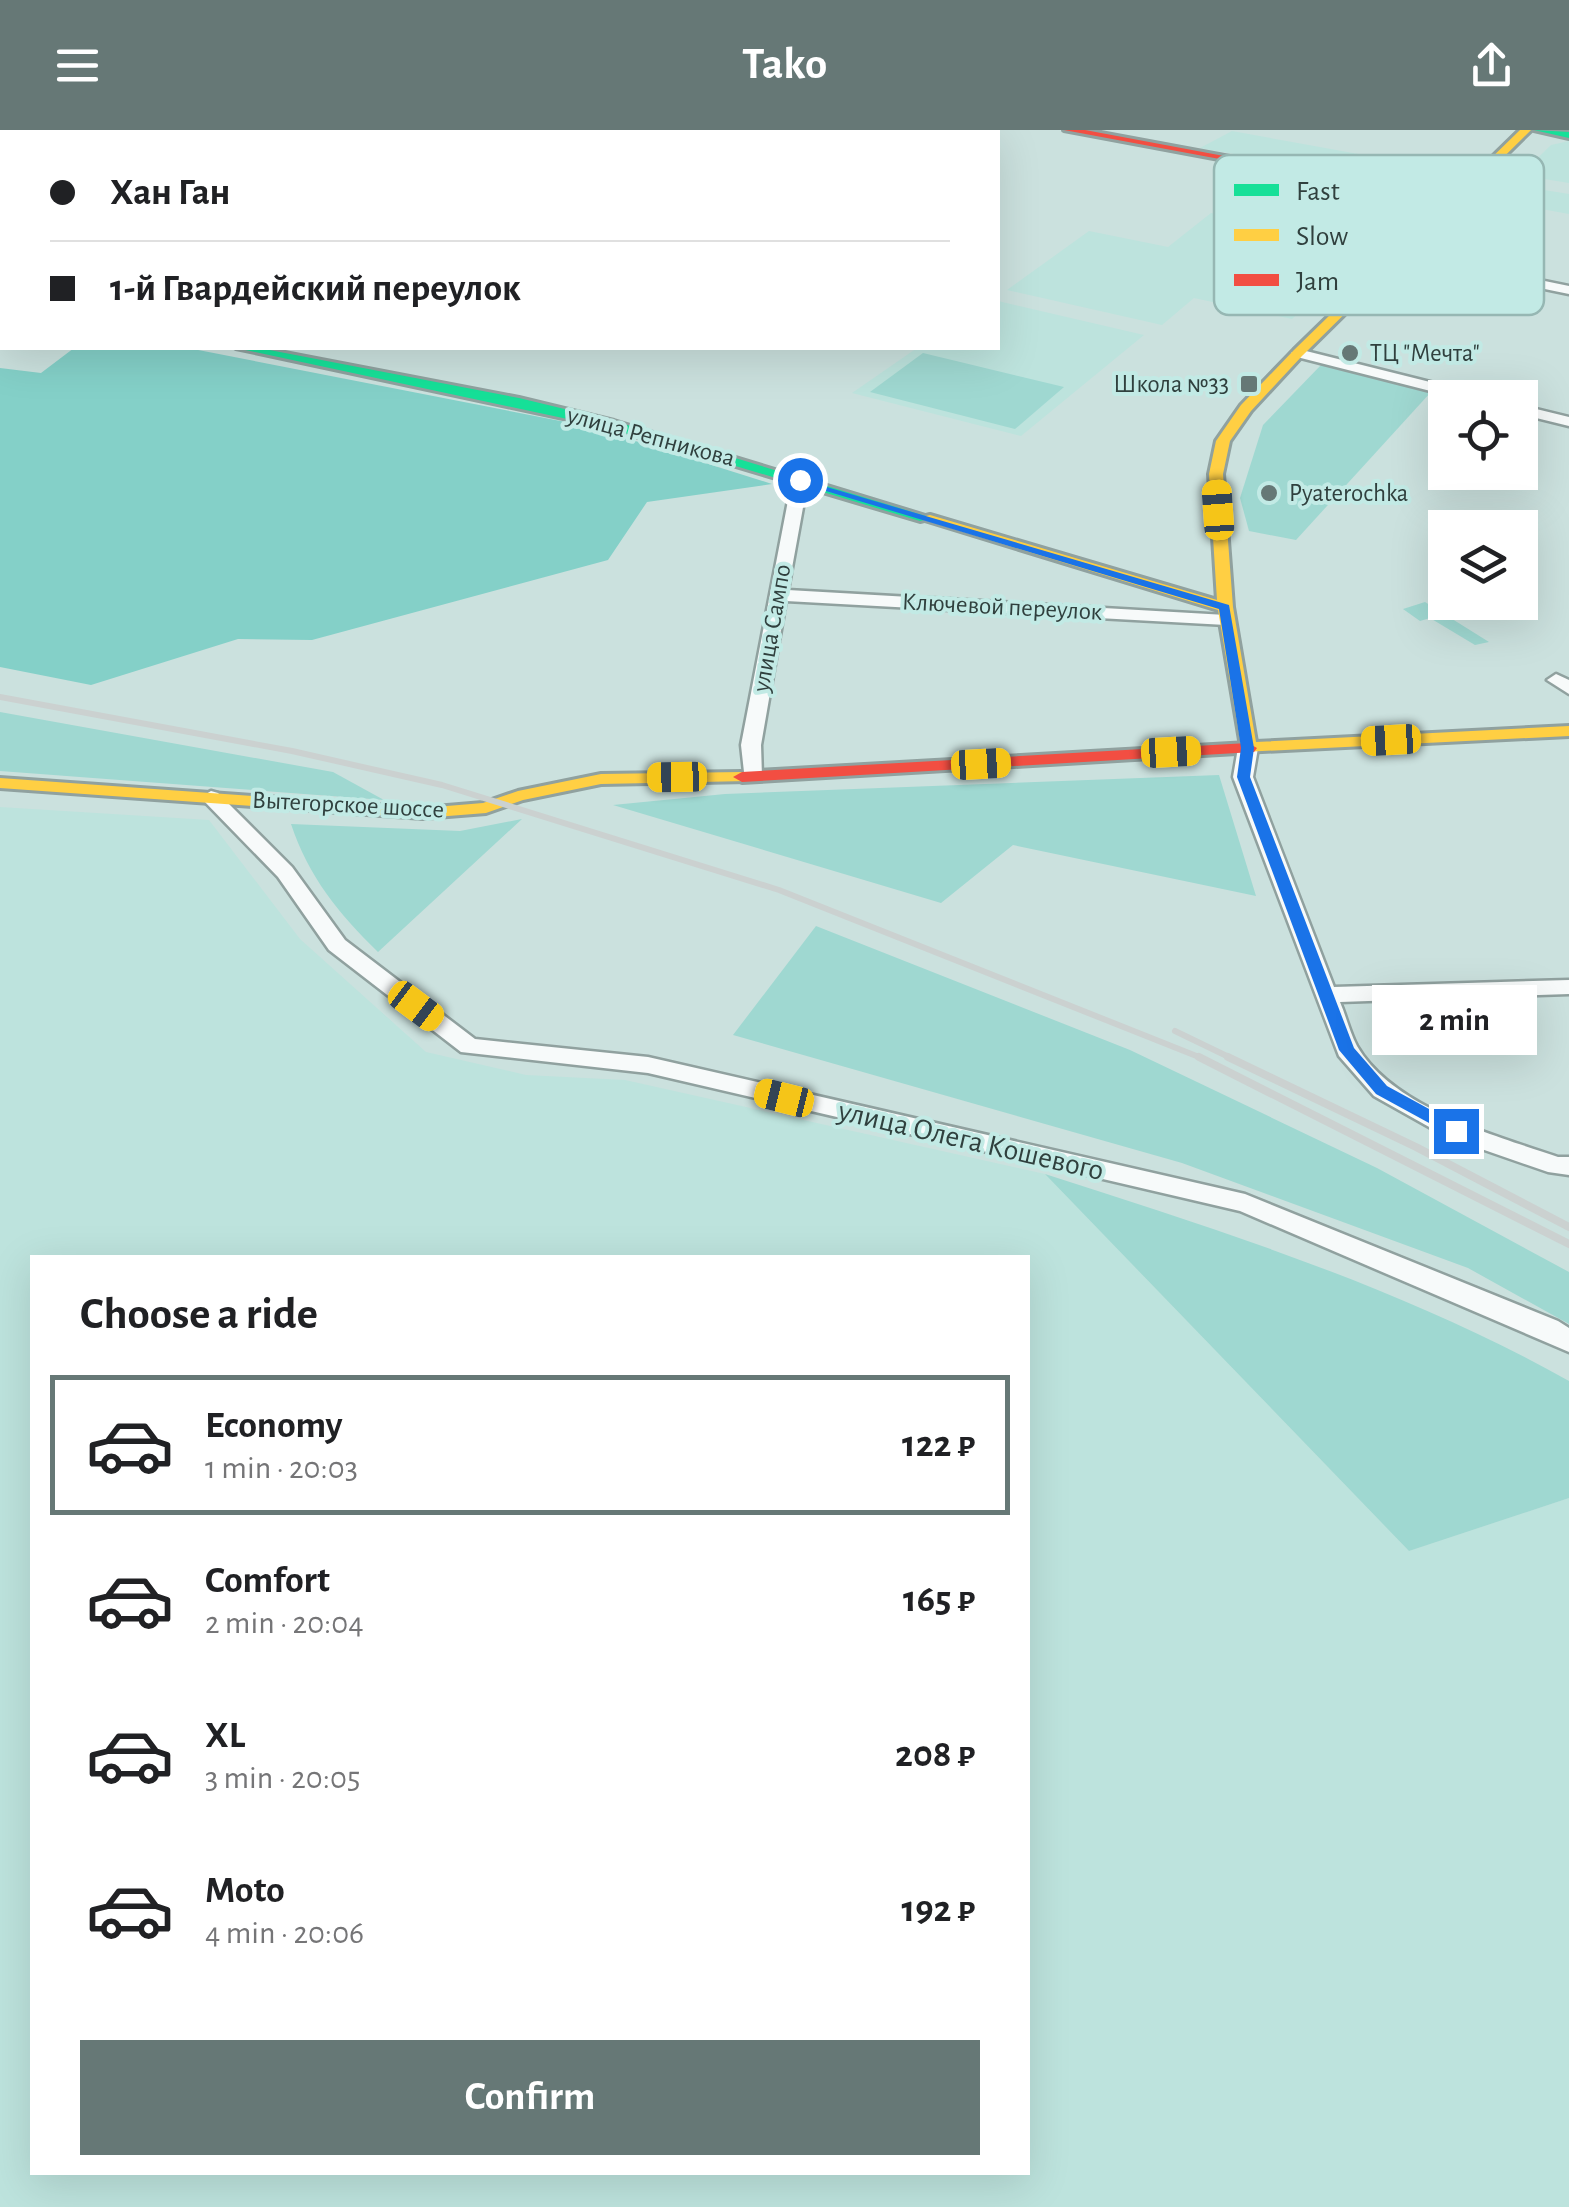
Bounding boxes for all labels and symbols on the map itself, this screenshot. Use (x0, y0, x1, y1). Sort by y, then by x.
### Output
legend (1214, 155, 1544, 315)
text: Fast (1296, 178, 1340, 206)
text: Slow (1296, 223, 1348, 251)
text: Jam (1296, 268, 1339, 296)
place label: ТЦ "Мечта" (1370, 341, 1480, 366)
marker: ТЦ "Мечта" (1339, 342, 1361, 364)
place label: Школа №33 (1113, 372, 1229, 397)
marker: Школа №33 (1238, 373, 1260, 395)
street label: улица Репникова (564, 402, 737, 471)
route start (778, 458, 823, 503)
car (1201, 479, 1235, 541)
place label: Pyaterochka (1289, 481, 1408, 506)
marker: Pyaterochka (1258, 482, 1280, 504)
street label: улица Сампо (748, 562, 796, 695)
street label: Ключевой переулок (901, 589, 1103, 625)
car (1360, 723, 1422, 757)
car (1140, 735, 1202, 769)
car (950, 747, 1012, 781)
car (647, 761, 707, 793)
street label: Вытегорское шоссе (251, 787, 445, 823)
car (383, 976, 449, 1036)
callout: 2 min (1374, 986, 1538, 1056)
car (751, 1076, 817, 1120)
street label: улица Олега Кошевого (834, 1096, 1107, 1186)
route end (1434, 1109, 1479, 1154)

